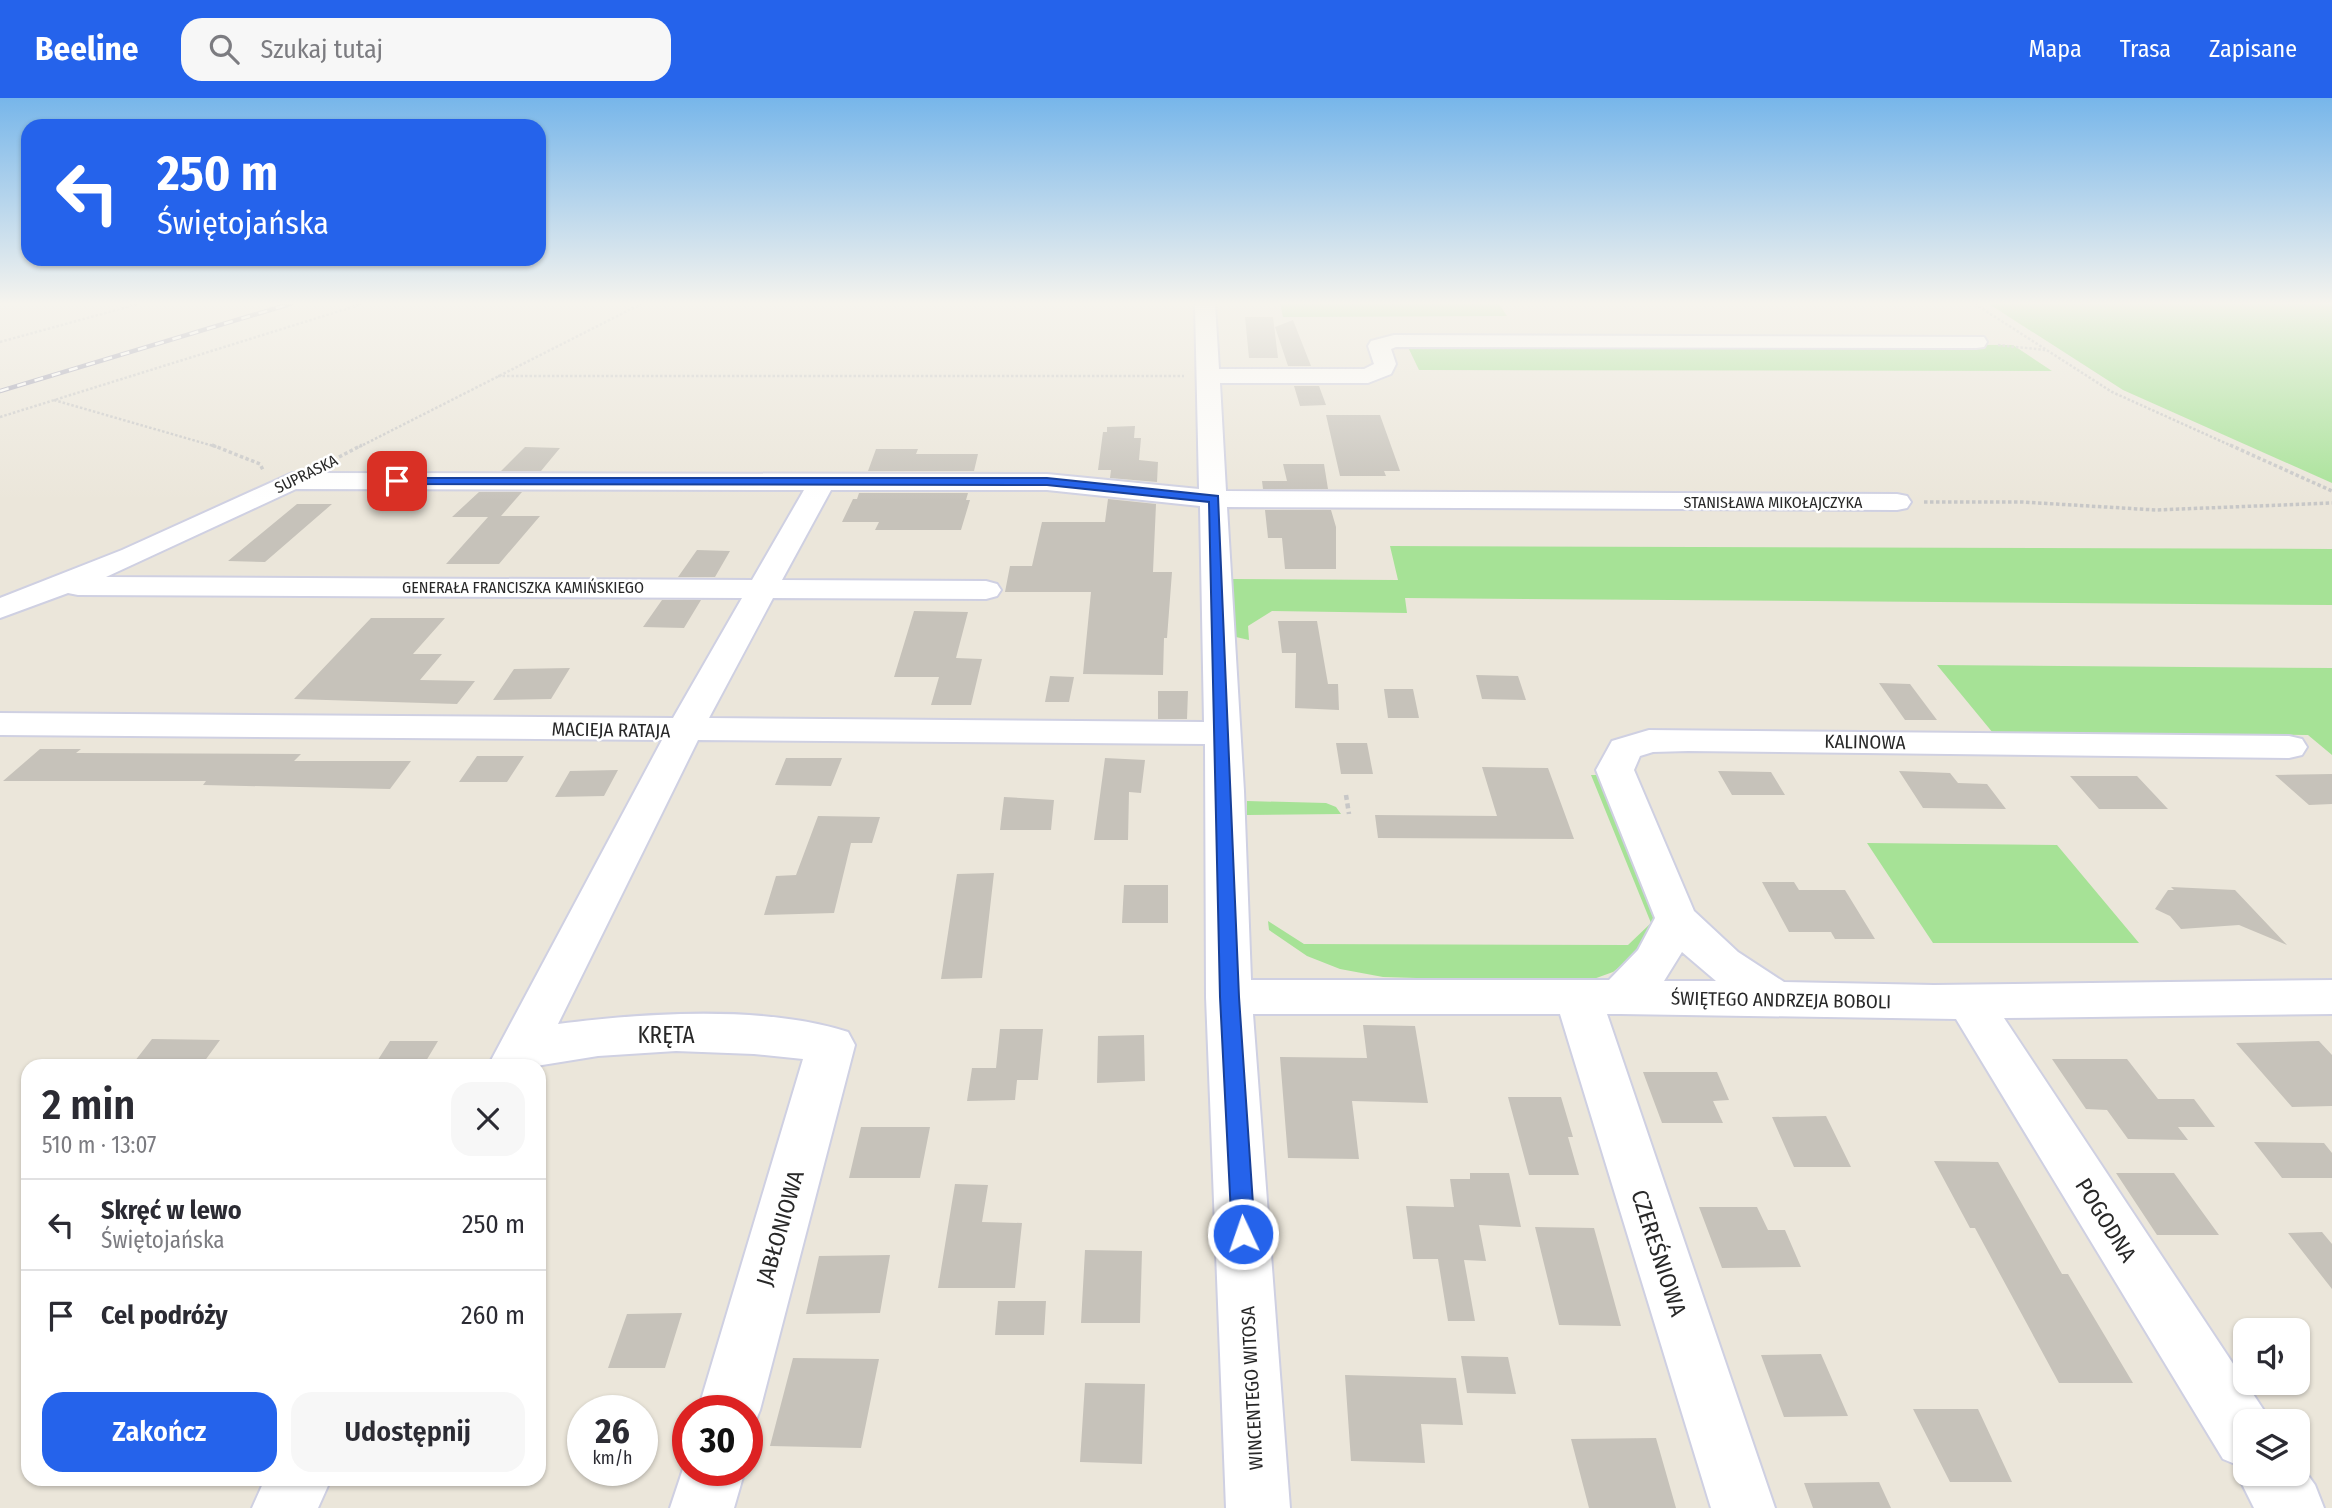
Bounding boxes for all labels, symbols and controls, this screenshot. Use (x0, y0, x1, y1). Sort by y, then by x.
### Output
search box (181, 18, 671, 81)
text: Beeline (35, 29, 139, 69)
icon: search (205, 30, 243, 68)
text: Szukaj tutaj (261, 34, 383, 65)
text: Mapa (2029, 35, 2082, 63)
text: Trasa (2120, 35, 2171, 63)
text: Zapisane (2209, 35, 2297, 63)
text: 250 m (157, 144, 278, 203)
icon: left (42, 147, 133, 238)
text: Świętojańska (157, 204, 329, 242)
street label: SUPRASKA (271, 450, 341, 497)
pin (367, 451, 427, 511)
icon: arrive (378, 462, 416, 500)
street label: STANISŁAWA MIKOŁAJCZYKA (1684, 493, 1863, 512)
street label: GENERAŁA FRANCISZKA KAMIŃSKIEGO (402, 578, 644, 597)
street label: MACIEJA RATAJA (551, 717, 671, 743)
street label: KALINOWA (1824, 730, 1906, 754)
street label: ŚWIĘTEGO ANDRZEJA BOBOLI (1671, 987, 1891, 1013)
street label: KRĘTA (637, 1021, 695, 1049)
text: 2 min (42, 1080, 135, 1130)
button: close (451, 1082, 525, 1156)
text: 510 m · 13:07 (42, 1131, 156, 1159)
street label: JABŁONIOWA (750, 1167, 810, 1289)
street label: POGODNA (2069, 1173, 2143, 1267)
street label: CZEREŚNIOWA (1625, 1186, 1694, 1320)
text: Skręć w lewo (101, 1195, 242, 1226)
position arrow (1206, 1197, 1280, 1271)
icon: left (42, 1206, 80, 1244)
text: 250 m (462, 1209, 525, 1240)
text: Świętojańska (101, 1226, 225, 1254)
icon: arrive (42, 1297, 80, 1335)
text: Cel podróży (101, 1300, 228, 1331)
text: 260 m (461, 1300, 525, 1331)
street label: WINCENTEGO WITOSA (1236, 1305, 1268, 1471)
map controls (2233, 1318, 2310, 1486)
button: sound (2233, 1318, 2310, 1395)
button: Zakończ (42, 1392, 277, 1472)
button: Udostępnij (291, 1392, 525, 1472)
speed limit sign: 30 (672, 1395, 763, 1486)
button: layers (2233, 1409, 2310, 1486)
text: 26 (595, 1410, 630, 1452)
text: km/h (592, 1447, 633, 1469)

